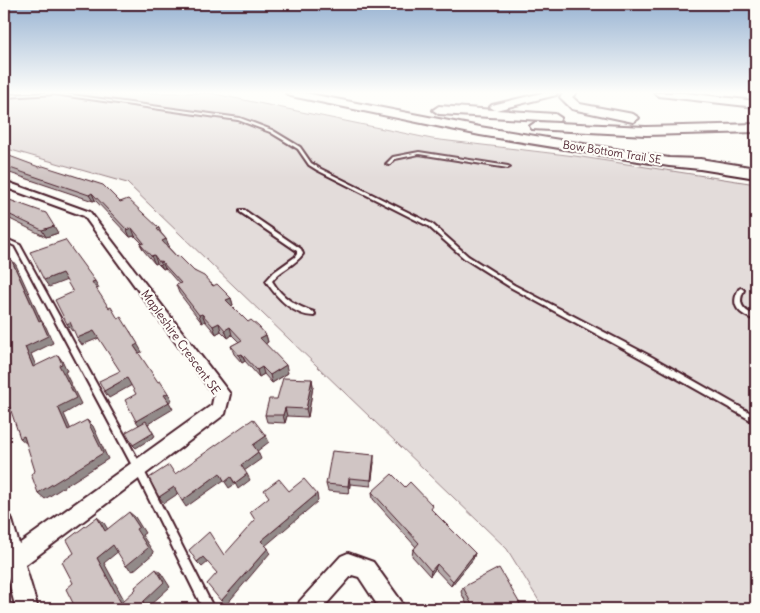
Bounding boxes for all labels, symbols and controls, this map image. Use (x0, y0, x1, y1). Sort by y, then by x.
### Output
street label: Bow Bottom Trail SE (562, 137, 662, 167)
street label: Mapleshire Crescent SE (138, 287, 224, 397)

